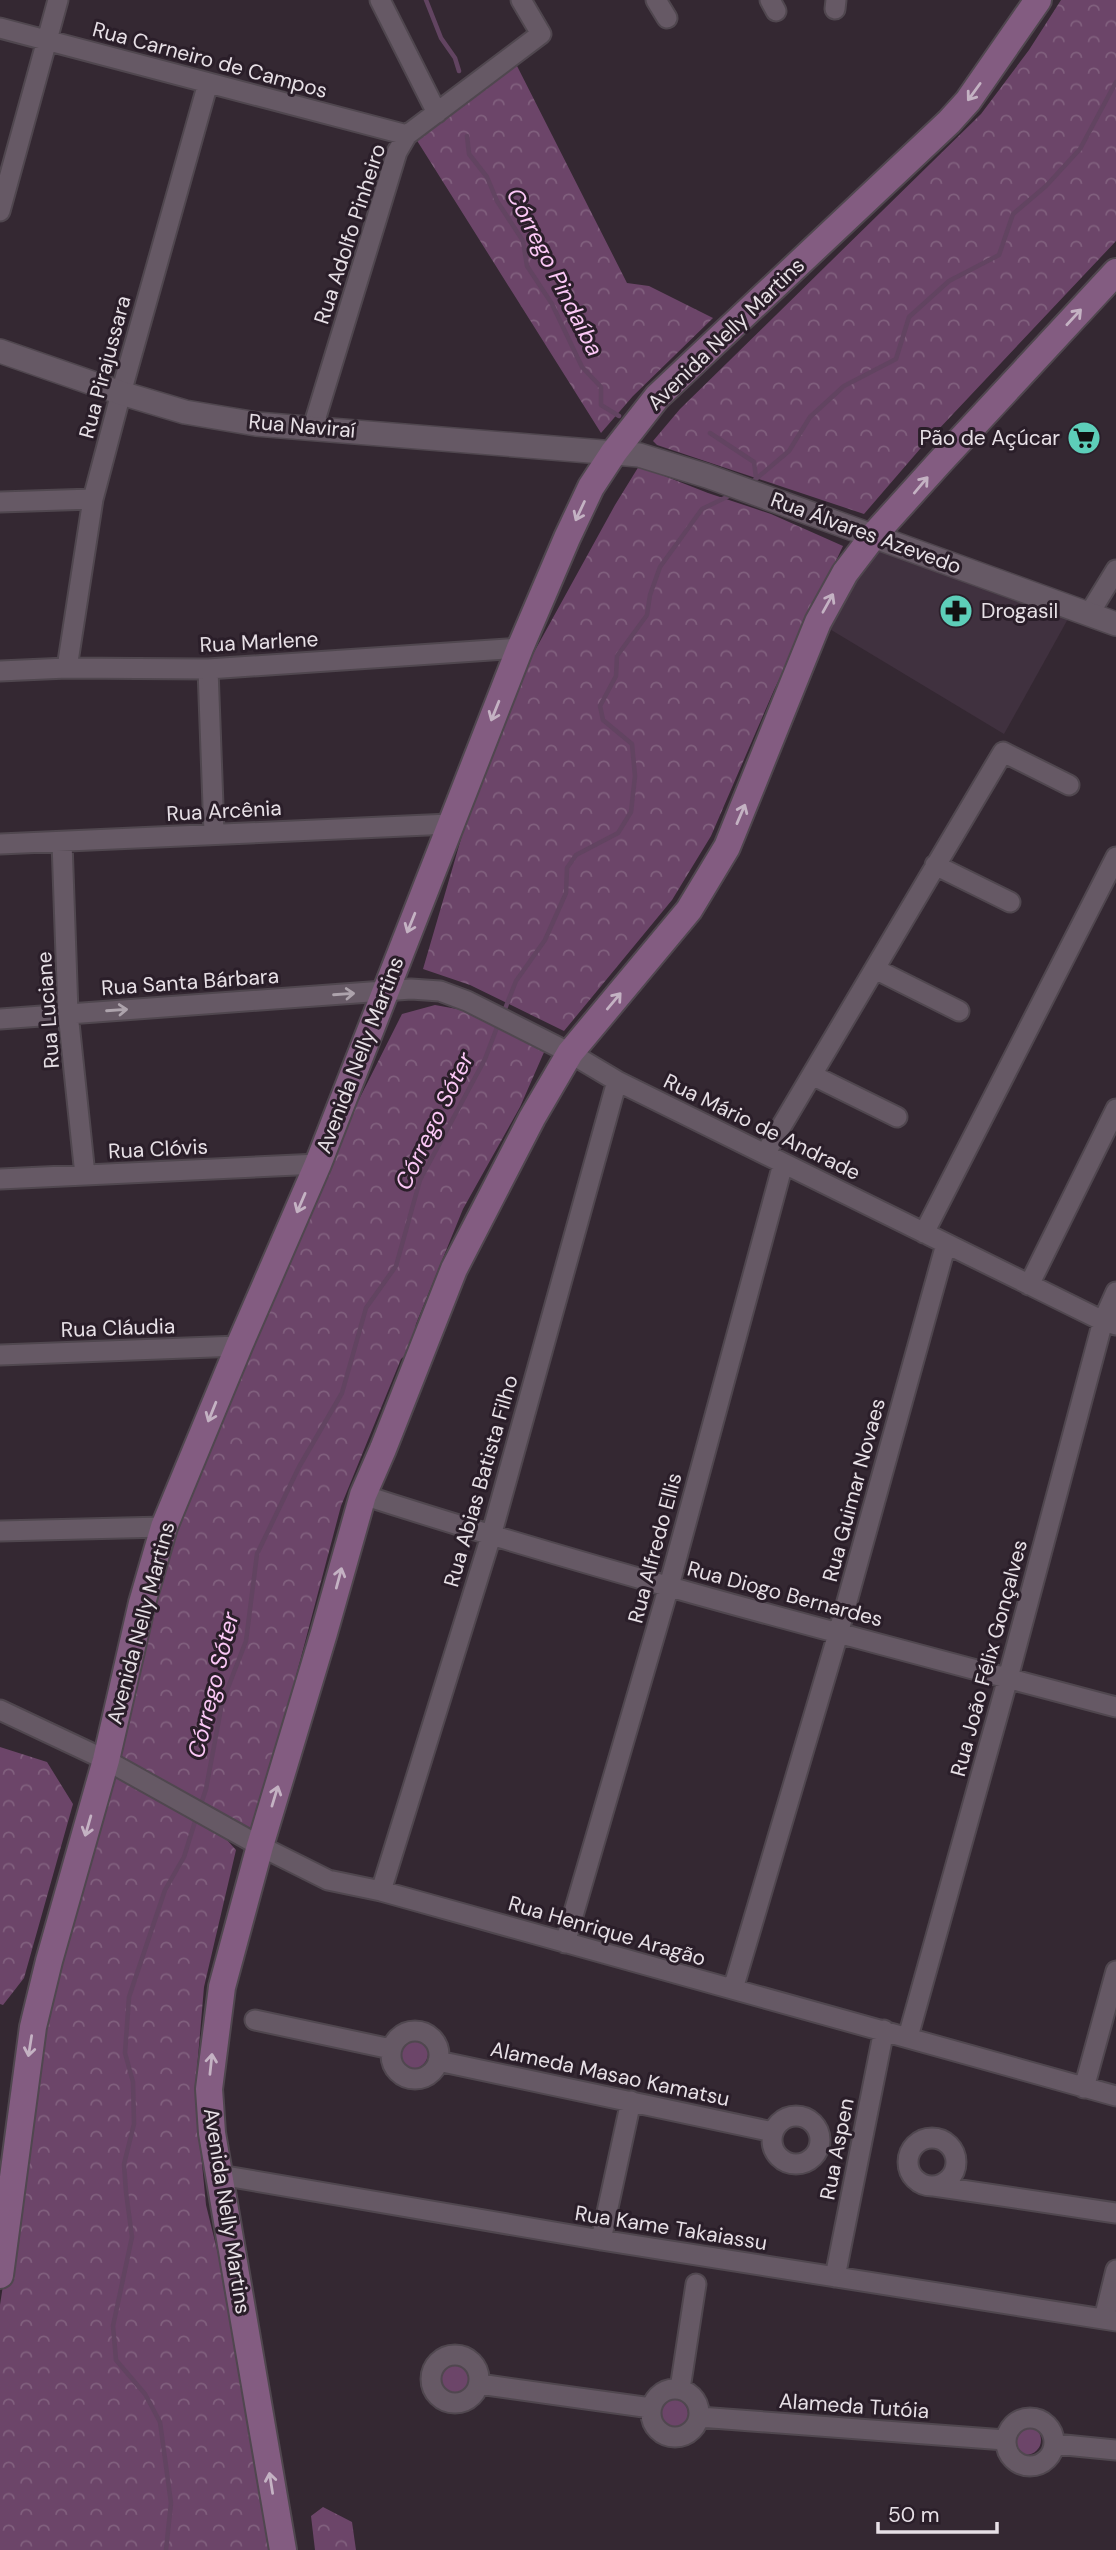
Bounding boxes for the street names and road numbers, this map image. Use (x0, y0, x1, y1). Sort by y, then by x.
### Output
street label: Rua Carneiro de Campos (89, 15, 331, 105)
street label: Rua Adolfo Pinheiro (308, 140, 392, 328)
street label: Avenida Nelly Martins (641, 252, 811, 416)
street label: Rua Pirajussara (72, 292, 138, 442)
street label: Rua Naviraí (247, 407, 357, 445)
street label: Rua Álvares Azevedo (767, 486, 965, 580)
street label: Rua Marlene (199, 625, 319, 659)
street label: Rua Arcênia (166, 794, 282, 828)
street label: Rua Luciane (30, 951, 66, 1069)
street label: Avenida Nelly Martins (310, 953, 410, 1157)
street label: Rua Santa Bárbara (100, 962, 280, 1002)
street label: Rua Mário de Andrade (659, 1067, 865, 1187)
street label: Rua Clóvis (107, 1132, 209, 1166)
street label: Rua Cláudia (60, 1312, 176, 1344)
street label: Rua Abias Batista Filho (437, 1372, 525, 1590)
street label: Rua Guimar Novaes (816, 1395, 892, 1585)
street label: Rua Alfredo Ellis (621, 1470, 689, 1626)
street label: Avenida Nelly Martins (101, 1519, 181, 1727)
street label: Rua João Félix Gonçalves (944, 1537, 1034, 1779)
street label: Rua Diogo Bernardes (684, 1554, 886, 1634)
street label: Rua Henrique Aragão (505, 1889, 709, 1973)
street label: Alameda Masao Kamatsu (488, 2035, 732, 2113)
street label: Rua Aspen (813, 2096, 861, 2202)
street label: Avenida Nelly Martins (197, 2106, 257, 2316)
street label: Rua Kame Takaiassu (573, 2199, 769, 2257)
street label: Alameda Tutóia (778, 2387, 930, 2425)

